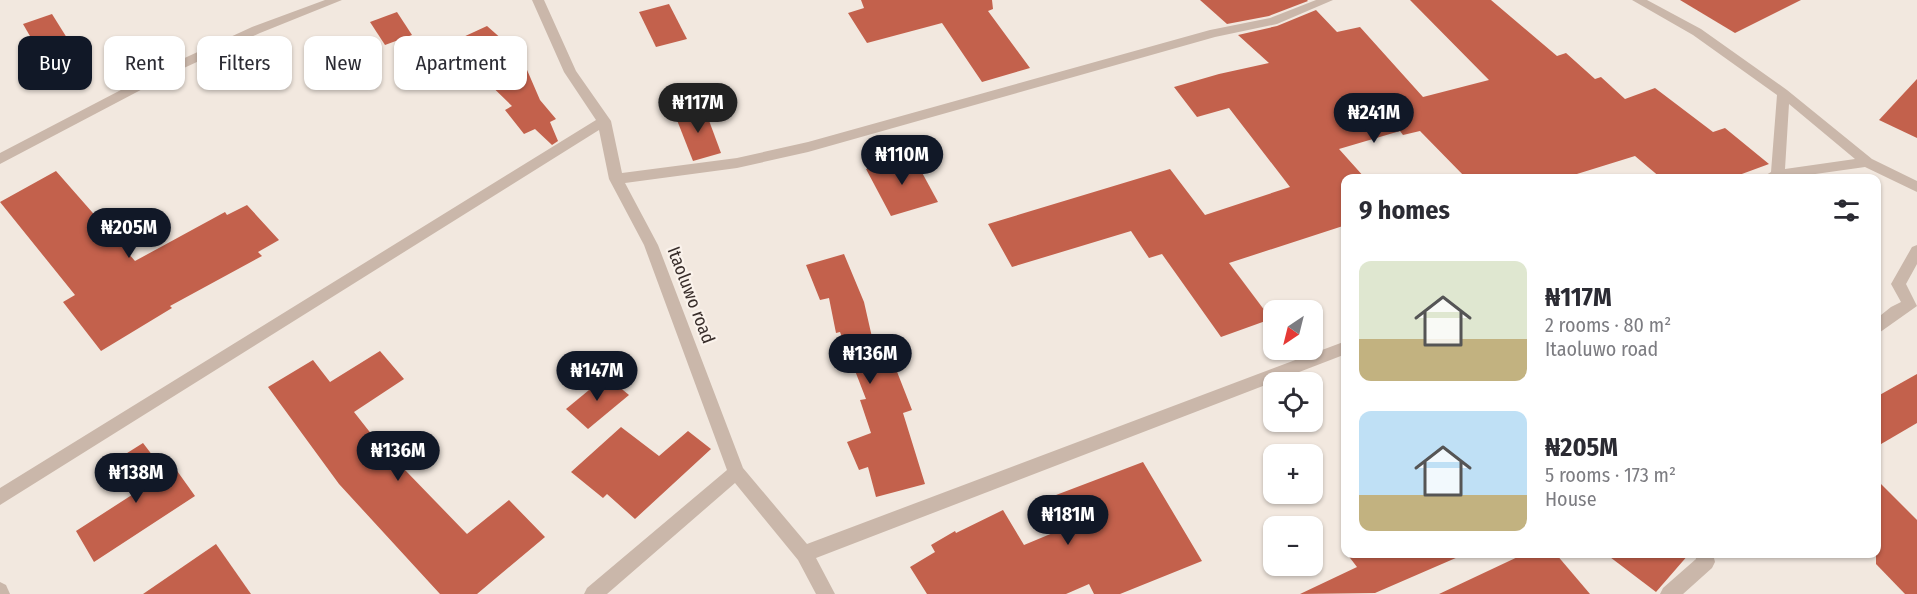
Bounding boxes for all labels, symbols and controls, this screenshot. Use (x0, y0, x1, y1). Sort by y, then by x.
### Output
chip: Buy (18, 36, 92, 90)
chip: Rent (104, 36, 185, 90)
chip: Filters (197, 36, 292, 90)
chip: New (304, 36, 382, 90)
chip: Apartment (394, 36, 527, 90)
pin: ₦117M (656, 83, 740, 134)
text: ₦117M (672, 90, 724, 114)
pin: ₦241M (1332, 93, 1416, 144)
text: ₦241M (1348, 100, 1400, 124)
pin: ₦110M (860, 135, 944, 186)
text: ₦110M (875, 142, 929, 166)
icon: filters (1830, 194, 1863, 227)
text: 9 homes (1359, 195, 1450, 226)
pin: ₦205M (87, 208, 171, 259)
text: ₦205M (101, 215, 157, 239)
street label: Itaoluwo road (662, 243, 720, 347)
text: ₦117M (1545, 282, 1612, 313)
icon: home (1407, 285, 1479, 357)
north arrow (1263, 300, 1323, 360)
map controls (1263, 300, 1323, 576)
text: 2 rooms · 80 m² (1545, 313, 1671, 337)
pin: ₦136M (828, 334, 912, 385)
text: Itaoluwo road (1545, 337, 1658, 361)
text: ₦136M (843, 341, 897, 365)
pin: ₦147M (555, 351, 639, 402)
text: ₦147M (570, 358, 624, 382)
button: locate (1263, 372, 1323, 432)
pin: ₦136M (356, 431, 440, 482)
text: ₦205M (1545, 432, 1618, 463)
icon: home (1407, 435, 1479, 507)
text: ₦136M (371, 438, 425, 462)
button: + (1263, 444, 1323, 504)
pin: ₦138M (94, 453, 178, 504)
text: ₦138M (109, 460, 163, 484)
text: 5 rooms · 173 m² (1545, 463, 1676, 487)
text: House (1545, 487, 1597, 511)
pin: ₦181M (1026, 495, 1110, 546)
text: ₦181M (1041, 502, 1095, 526)
button: − (1263, 516, 1323, 576)

